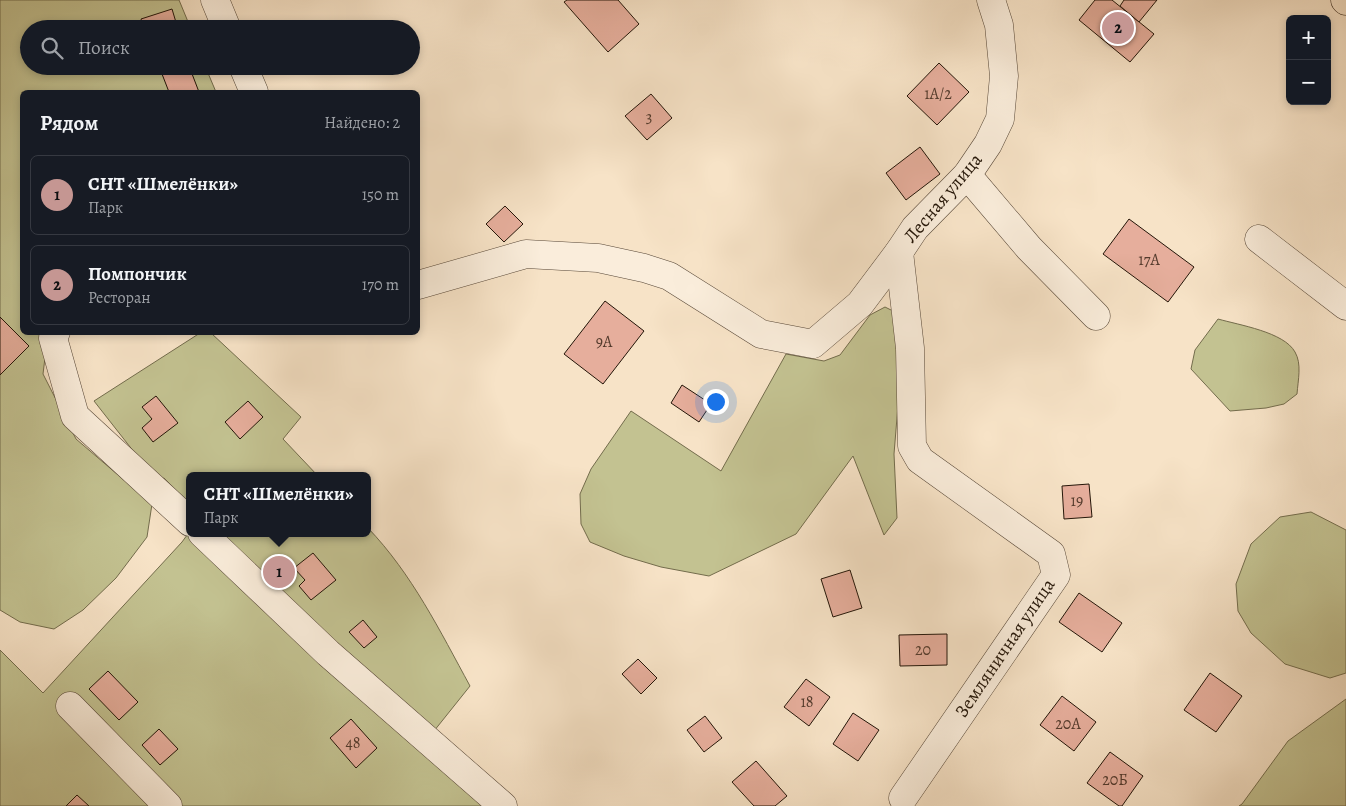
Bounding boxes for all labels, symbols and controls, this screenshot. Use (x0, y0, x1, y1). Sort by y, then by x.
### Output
pin: 2 (1102, 9, 1134, 47)
map controls (1286, 15, 1331, 105)
button: + (1286, 15, 1331, 60)
search box (20, 20, 420, 75)
icon: search (38, 34, 66, 62)
text: Поиск (78, 35, 130, 61)
button: − (1286, 60, 1331, 105)
house number: 1А/2 (924, 83, 952, 105)
house number: 3 (646, 106, 652, 128)
text: Рядом (40, 109, 98, 137)
text: Найдено: 2 (324, 112, 400, 134)
street label: Лесная улица (898, 147, 989, 249)
text: СНТ «Шмелёнки» (88, 171, 238, 197)
text: 1 (54, 184, 60, 206)
text: 150 m (362, 184, 399, 206)
text: Парк (88, 197, 123, 219)
house number: 17А (1138, 249, 1160, 271)
text: Помпончик (88, 261, 187, 287)
text: 2 (53, 274, 61, 296)
text: 170 m (362, 274, 399, 296)
text: Ресторан (88, 287, 151, 309)
house number: 9А (596, 331, 613, 353)
your location (703, 389, 729, 415)
popup (186, 472, 371, 537)
text: СНТ «Шмелёнки» (203, 481, 354, 507)
house number: 19 (1071, 490, 1083, 512)
text: Парк (203, 507, 239, 529)
pin: 1 (263, 553, 295, 591)
street label: Земляничная улица (949, 573, 1061, 723)
house number: 20 (915, 639, 931, 661)
house number: 18 (800, 691, 814, 713)
house number: 20А (1055, 713, 1081, 735)
house number: 48 (345, 732, 361, 754)
house number: 20Б (1102, 769, 1128, 791)

